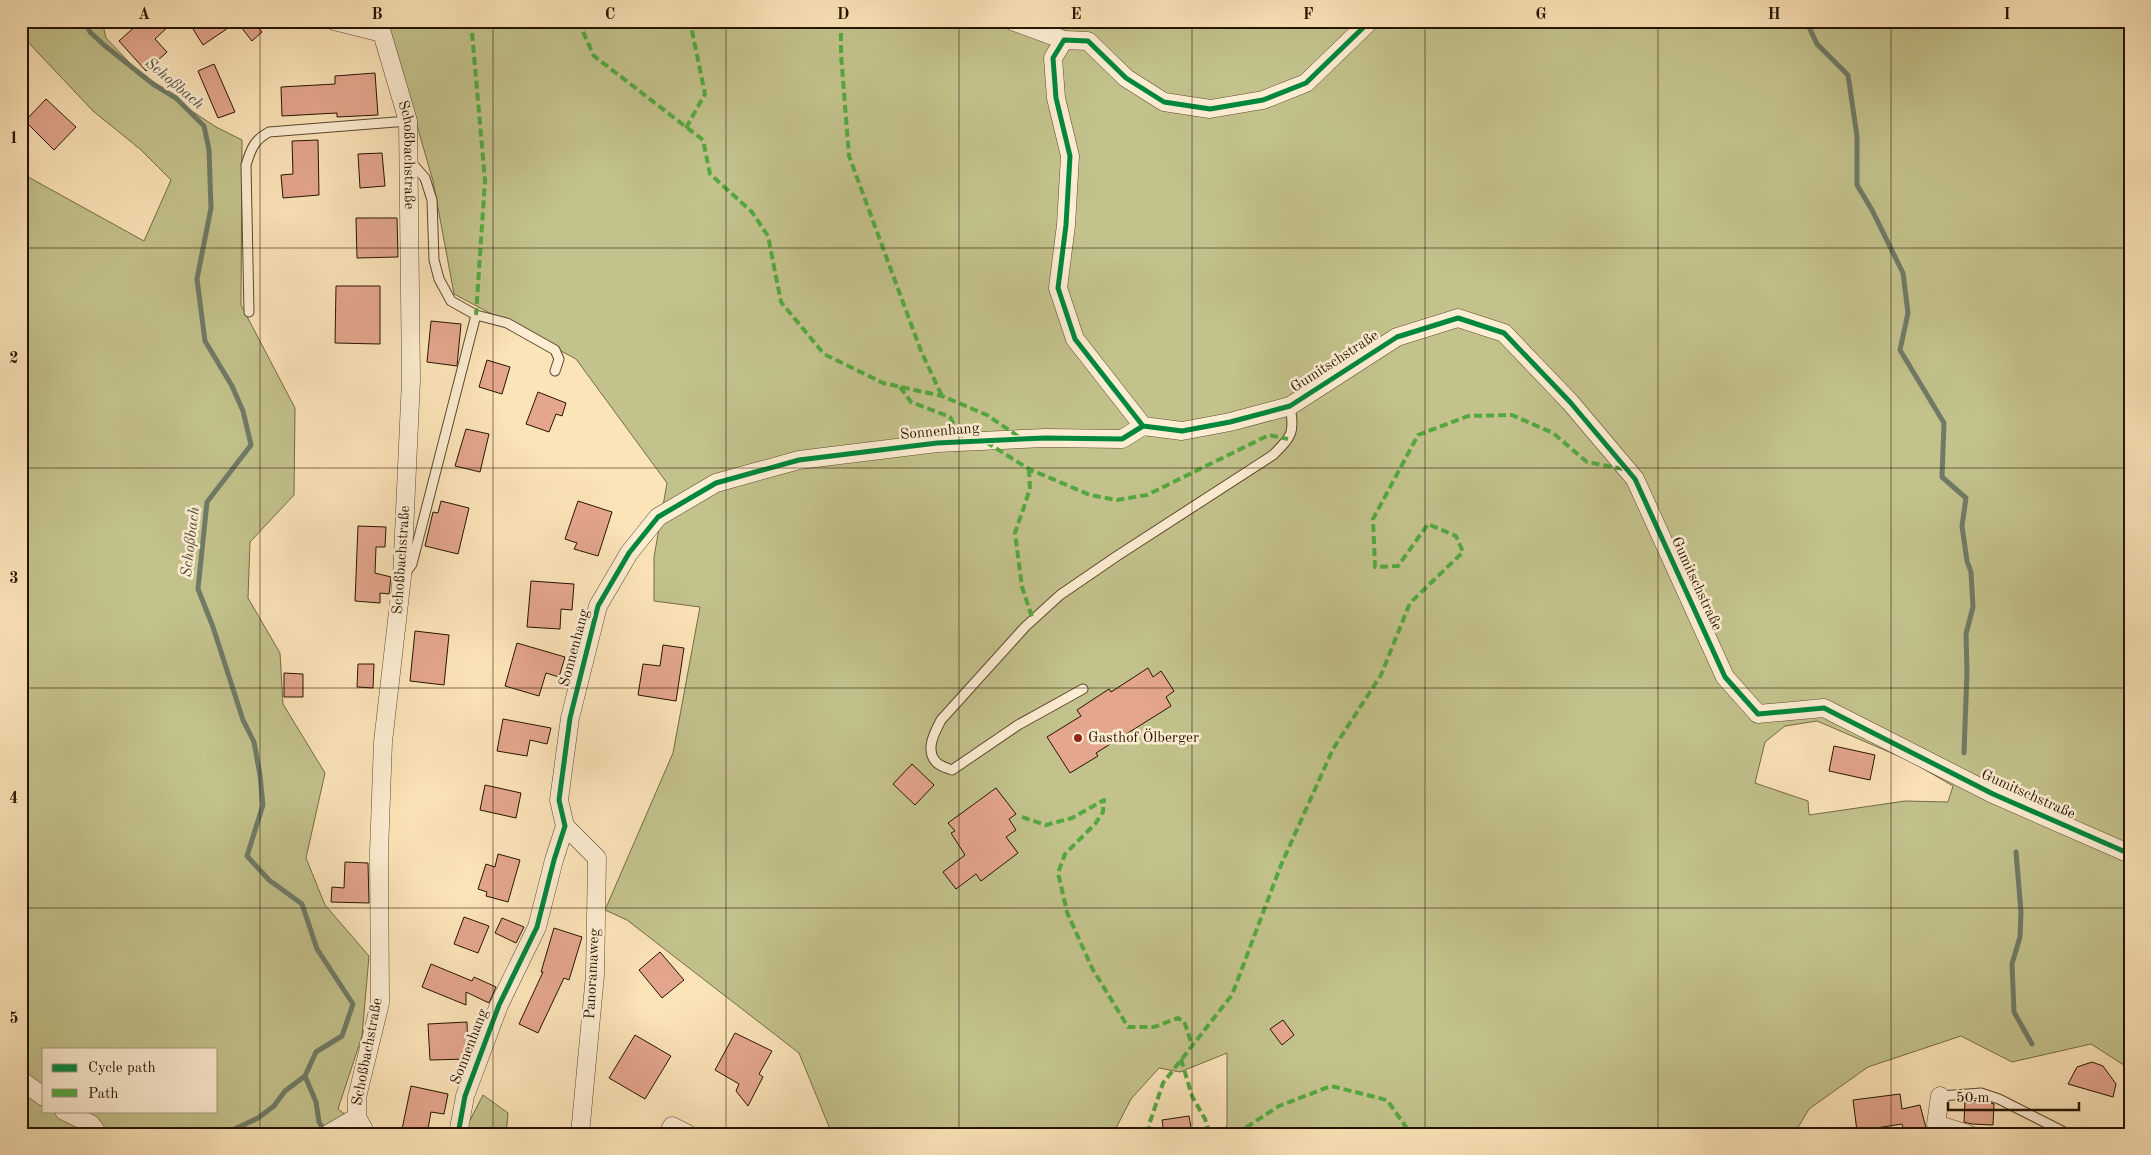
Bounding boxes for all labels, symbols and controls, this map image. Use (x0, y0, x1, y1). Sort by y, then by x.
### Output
text: A (138, 7, 150, 23)
text: B (371, 7, 383, 23)
text: C (605, 7, 615, 23)
text: D (837, 7, 849, 23)
text: E (1070, 7, 1082, 23)
text: F (1303, 7, 1314, 23)
text: G (1535, 7, 1547, 23)
text: H (1767, 7, 1781, 23)
text: I (2003, 7, 2011, 23)
water label: Schoßbach (142, 55, 206, 113)
street label: Schoßbachstraße (395, 99, 417, 210)
text: 1 (9, 131, 19, 147)
street label: Gumitschstraße (1288, 328, 1382, 396)
text: 2 (9, 351, 19, 367)
street label: Sonnenhang (900, 421, 980, 443)
street label: Schoßbachstraße (391, 505, 413, 615)
water label: Schoßbach (179, 506, 203, 578)
street label: Gumitschstraße (1668, 535, 1724, 633)
text: 3 (9, 571, 19, 587)
street label: Sonnenhang (557, 608, 593, 688)
place label: Gasthof Ölberger (1088, 728, 1199, 746)
marker: Gasthof Ölberger (1072, 732, 1084, 744)
street label: Gumitschstraße (1979, 768, 2077, 823)
text: 4 (9, 791, 19, 807)
street label: Panoramaweg (583, 928, 603, 1020)
street label: Schoßbachstraße (350, 997, 386, 1107)
street label: Sonnenhang (449, 1007, 491, 1087)
text: 5 (9, 1011, 19, 1027)
legend (42, 1048, 218, 1112)
text: Cycle path (88, 1061, 156, 1076)
scale bar (1948, 1080, 2080, 1112)
text: Path (88, 1087, 118, 1102)
text: 50 m (1956, 1091, 1990, 1106)

